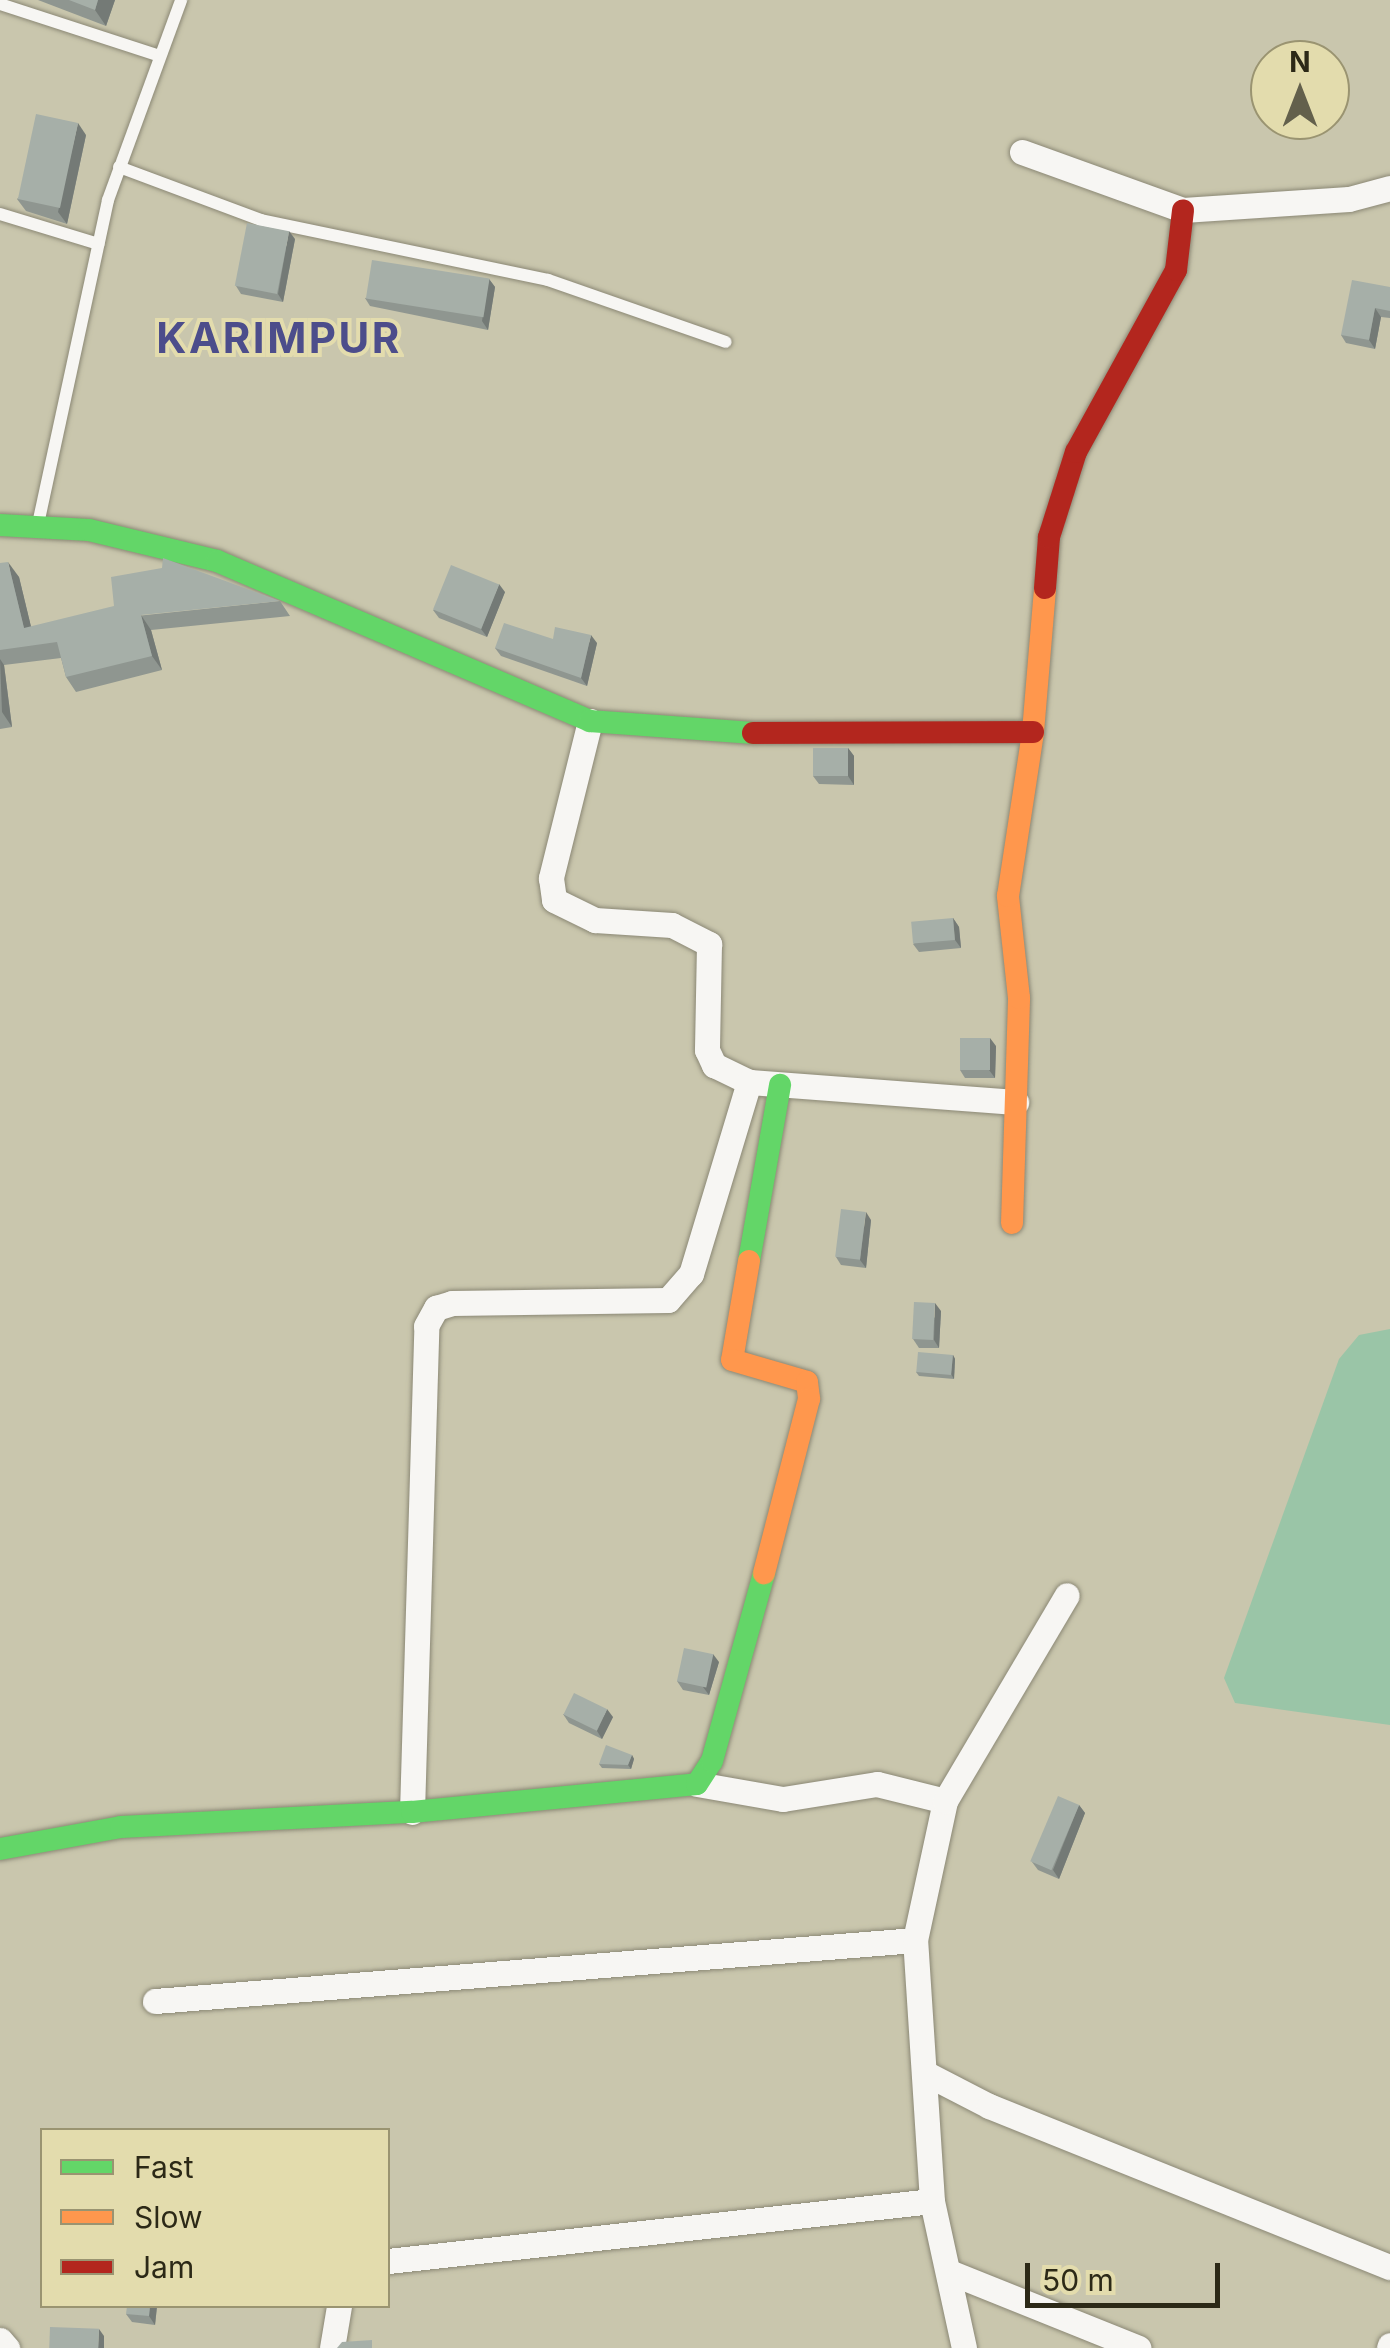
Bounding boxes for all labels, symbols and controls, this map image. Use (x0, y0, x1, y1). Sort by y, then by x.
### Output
north arrow (1250, 40, 1350, 140)
text: N (1289, 45, 1311, 79)
district label: KARIMPUR (156, 313, 402, 363)
legend (40, 2128, 390, 2308)
text: Fast (134, 2149, 193, 2185)
text: Slow (134, 2199, 203, 2235)
scale bar (1030, 2243, 1225, 2305)
text: Jam (134, 2249, 194, 2285)
text: 50 m (1042, 2262, 1114, 2298)

